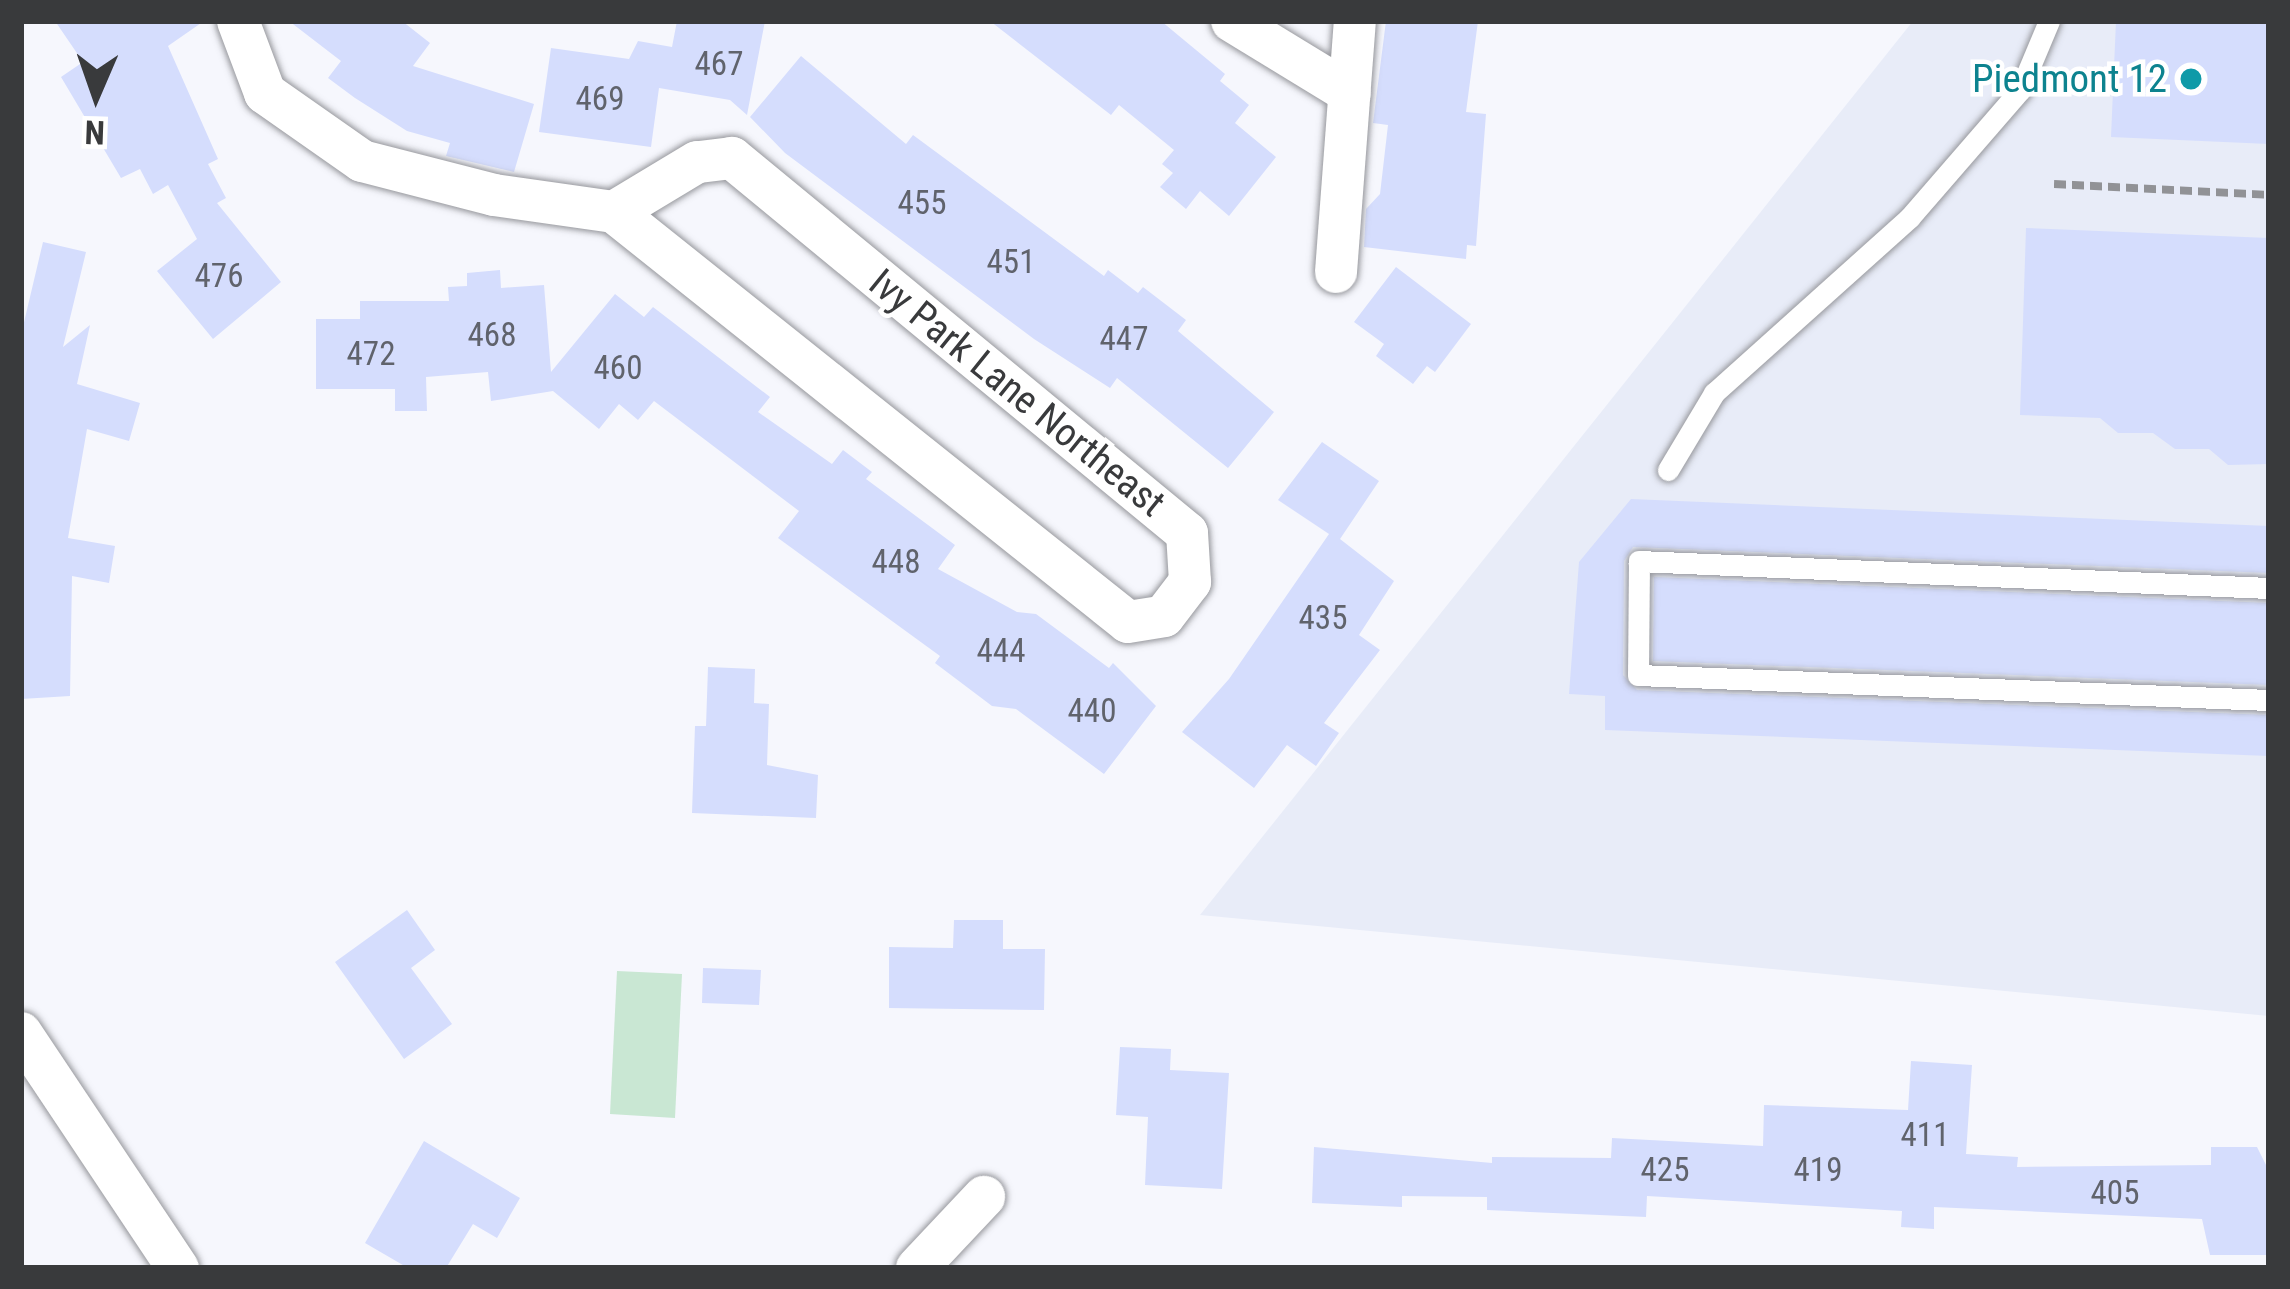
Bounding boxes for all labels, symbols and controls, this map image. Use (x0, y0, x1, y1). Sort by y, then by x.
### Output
north arrow (36, 36, 156, 156)
house number: 467 (695, 44, 743, 84)
place label: Piedmont 12 (1972, 56, 2167, 102)
marker: Piedmont 12 (2178, 66, 2204, 92)
house number: 469 (576, 79, 624, 119)
text: N (84, 113, 106, 152)
house number: 455 (898, 183, 946, 223)
house number: 451 (987, 242, 1035, 282)
house number: 476 (195, 256, 243, 296)
street label: Ivy Park Lane Northeast (860, 259, 1174, 527)
house number: 468 (468, 315, 516, 355)
house number: 447 (1100, 319, 1148, 359)
house number: 472 (347, 334, 395, 374)
house number: 460 (594, 348, 642, 388)
house number: 448 (872, 542, 920, 582)
house number: 435 (1299, 598, 1347, 638)
house number: 444 (977, 631, 1025, 671)
house number: 440 (1068, 691, 1116, 731)
house number: 411 (1901, 1115, 1949, 1155)
house number: 425 (1641, 1150, 1689, 1190)
house number: 419 (1794, 1150, 1842, 1190)
house number: 405 (2091, 1173, 2139, 1213)

